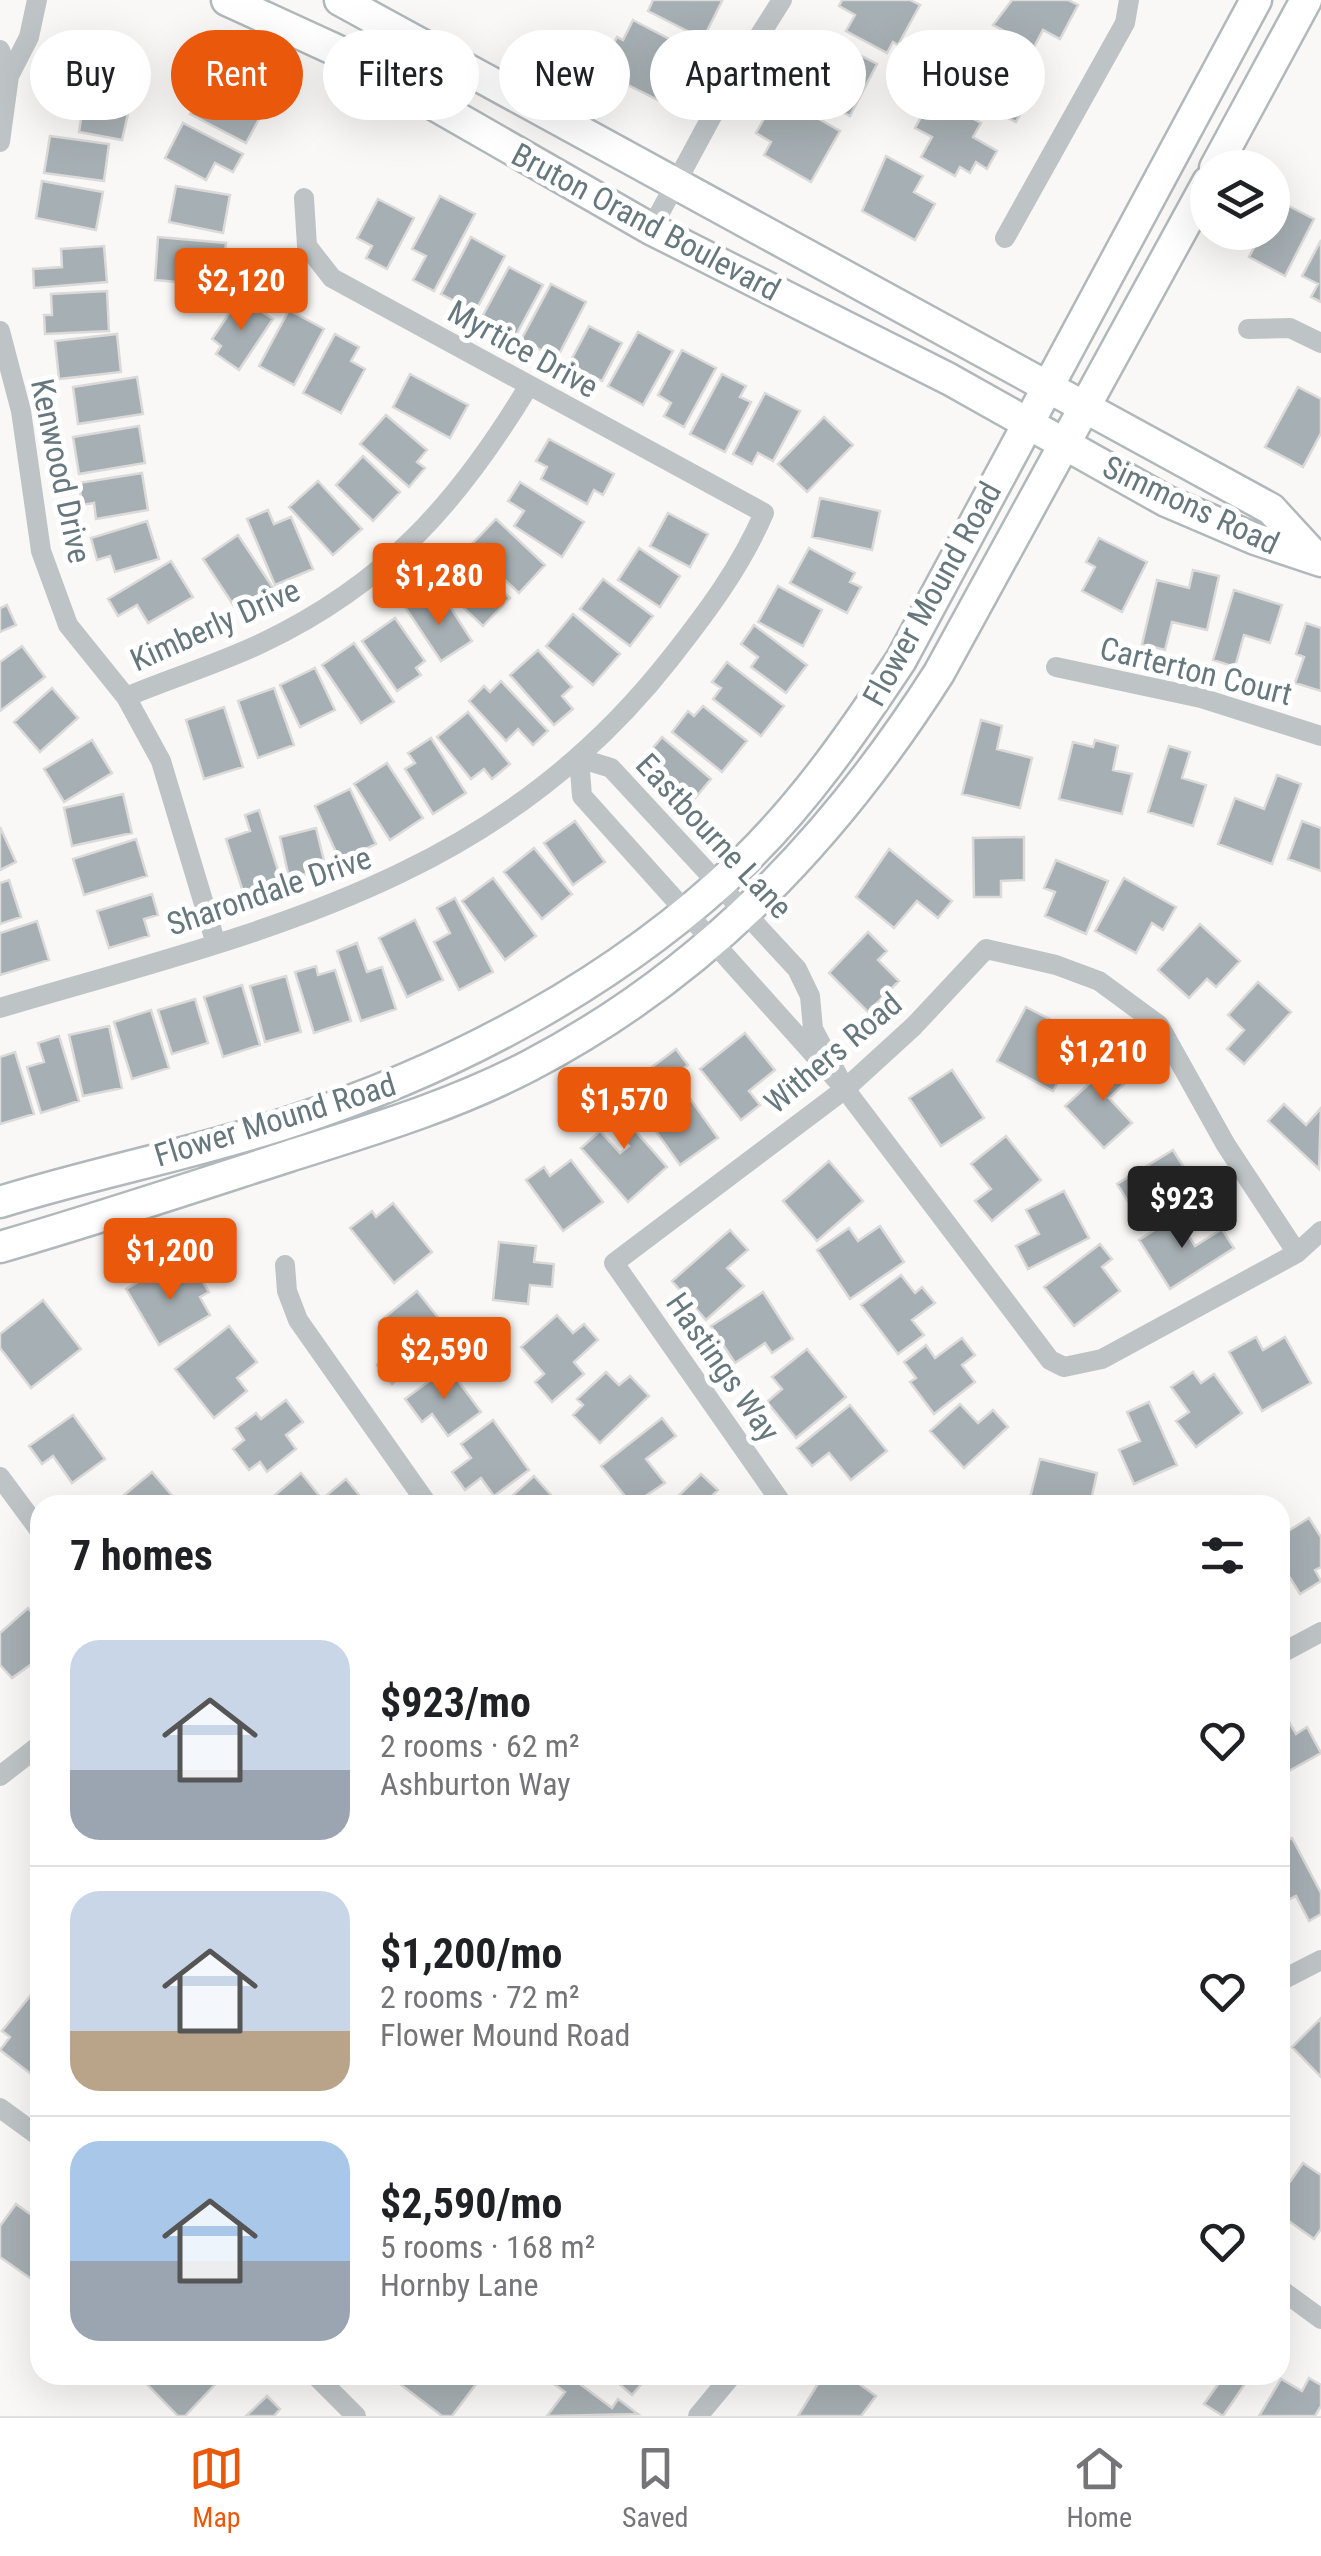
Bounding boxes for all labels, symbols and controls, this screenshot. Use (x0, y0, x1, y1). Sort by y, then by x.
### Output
chip: Buy (30, 30, 151, 120)
chip: Rent (171, 30, 303, 120)
chip: Filters (323, 30, 479, 120)
chip: New (499, 30, 630, 120)
chip: Apartment (650, 30, 866, 120)
chip: House (886, 30, 1045, 120)
street label: Bruton Orand Boulevard (505, 135, 787, 309)
map controls (1190, 150, 1290, 250)
button: layers (1190, 150, 1290, 250)
pin: $2,120 (160, 248, 322, 333)
text: $2,120 (197, 261, 285, 299)
street label: Myrtice Drive (441, 292, 605, 406)
street label: Kenwood Drive (23, 375, 99, 567)
street label: Simmons Road (1097, 448, 1285, 562)
street label: Flower Mound Road (855, 475, 1009, 713)
pin: $1,280 (358, 543, 520, 628)
text: $1,280 (395, 556, 483, 594)
street label: Kimberly Drive (124, 571, 306, 679)
street label: Carterton Court (1096, 629, 1296, 713)
street label: Eastbourne Lane (628, 746, 800, 926)
street label: Sharondale Drive (162, 838, 376, 944)
street label: Withers Road (757, 985, 909, 1121)
pin: $1,210 (1022, 1019, 1184, 1104)
text: $1,210 (1059, 1032, 1147, 1070)
street label: Flower Mound Road (150, 1065, 400, 1175)
pin: $1,570 (543, 1067, 705, 1152)
text: $1,570 (580, 1080, 668, 1118)
pin: $923 (1123, 1166, 1241, 1251)
text: $923 (1150, 1179, 1214, 1217)
pin: $1,200 (89, 1218, 251, 1303)
text: $1,200 (126, 1231, 214, 1269)
street label: Hastings Way (658, 1286, 788, 1448)
pin: $2,590 (363, 1317, 525, 1402)
text: $2,590 (400, 1330, 488, 1368)
icon: filters (1195, 1528, 1250, 1583)
text: 7 homes (70, 1531, 213, 1580)
text: $923/mo (380, 1678, 531, 1727)
icon: home (150, 1680, 270, 1800)
icon: heart (1195, 1713, 1250, 1768)
text: 2 rooms · 62 m² (380, 1727, 579, 1765)
text: Ashburton Way (380, 1765, 571, 1803)
text: $1,200/mo (380, 1929, 562, 1978)
icon: home (150, 1931, 270, 2051)
icon: heart (1195, 1964, 1250, 2019)
text: 2 rooms · 72 m² (380, 1978, 579, 2016)
text: Flower Mound Road (380, 2016, 630, 2054)
text: $2,590/mo (380, 2179, 562, 2228)
icon: home (150, 2181, 270, 2301)
icon: heart (1195, 2214, 1250, 2269)
text: 5 rooms · 168 m² (380, 2228, 595, 2266)
text: Hornby Lane (380, 2266, 538, 2304)
tab: Map (189, 2441, 244, 2534)
tab: Saved (622, 2441, 688, 2534)
tab: Home (1066, 2441, 1132, 2534)

